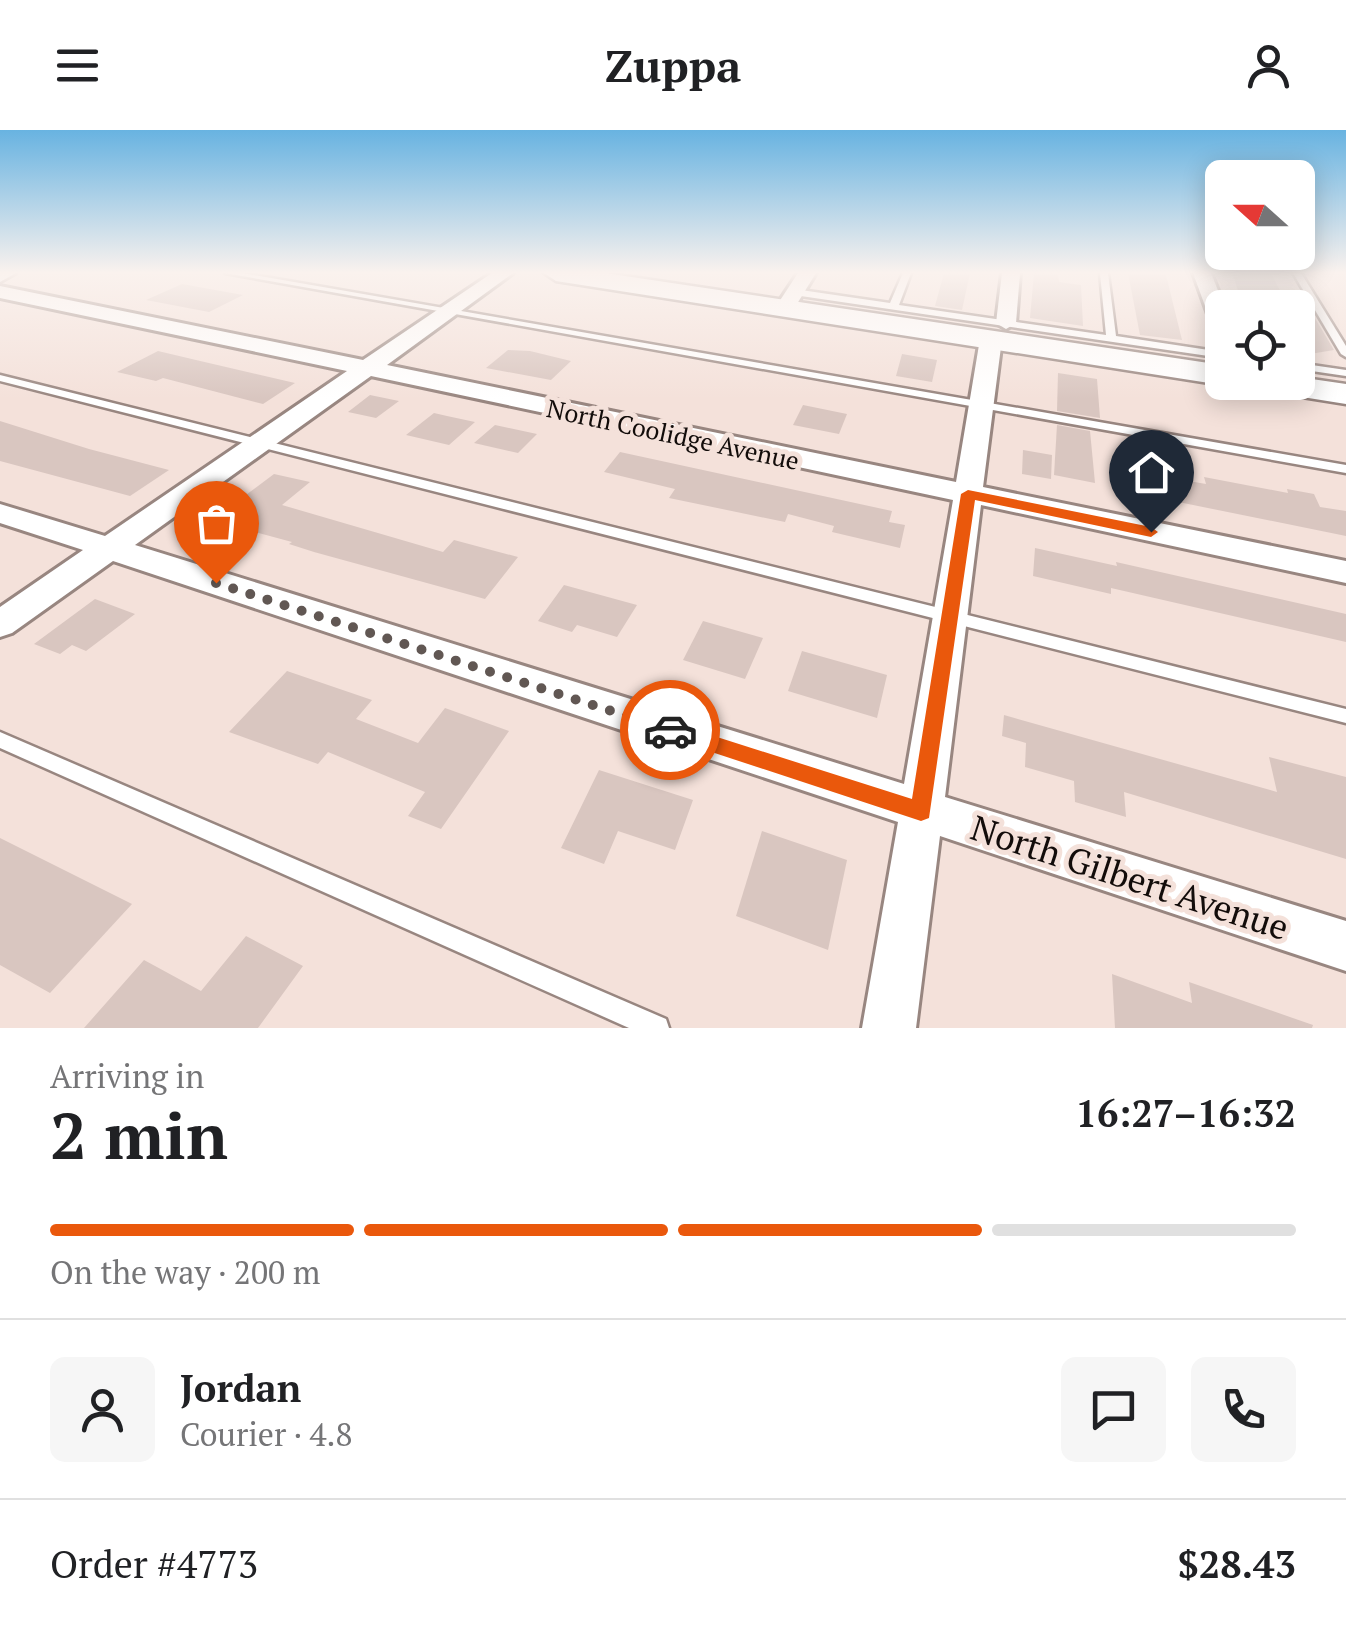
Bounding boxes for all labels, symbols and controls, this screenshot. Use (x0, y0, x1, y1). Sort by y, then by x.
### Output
text: Zuppa (605, 35, 741, 95)
icon: menu (50, 38, 105, 93)
icon: person (1241, 38, 1296, 93)
north arrow (1205, 160, 1315, 270)
map controls (1205, 160, 1315, 400)
button: locate (1205, 290, 1315, 400)
street label: North Coolidge Avenue (544, 391, 802, 477)
pin (1109, 430, 1194, 533)
icon: home (1124, 445, 1179, 500)
pin (174, 481, 259, 584)
icon: bag (189, 496, 244, 551)
courier (620, 680, 720, 780)
icon: car (643, 703, 698, 758)
street label: North Gilbert Avenue (965, 804, 1295, 950)
text: Arriving in (50, 1055, 204, 1097)
text: 16:27–16:32 (1075, 1088, 1296, 1138)
text: 2 min (50, 1091, 228, 1178)
text: On the way · 200 m (50, 1251, 320, 1293)
button: person (50, 1357, 155, 1462)
button: chat (1061, 1357, 1166, 1462)
button: phone (1191, 1357, 1296, 1462)
text: Jordan (180, 1363, 301, 1413)
text: Courier · 4.8 (180, 1413, 352, 1455)
text: Order #4773 (50, 1539, 258, 1589)
text: $28.43 (1177, 1539, 1296, 1589)

